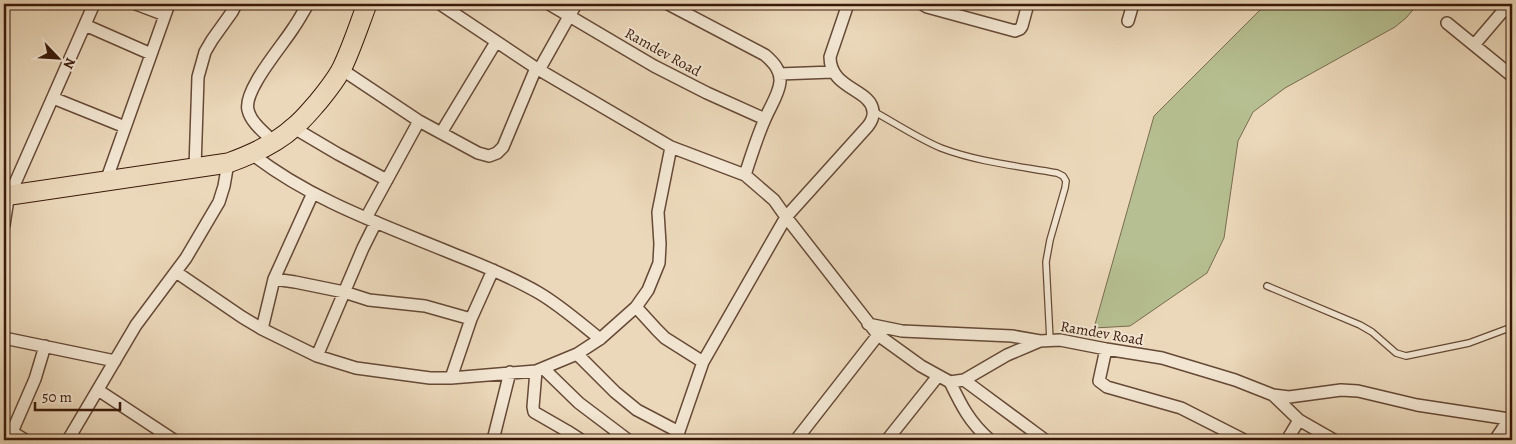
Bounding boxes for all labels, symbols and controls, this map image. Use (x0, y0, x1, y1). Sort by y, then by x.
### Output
street label: Ramdev Road (621, 23, 705, 82)
north arrow (32, 32, 82, 82)
text: N (59, 55, 80, 72)
street label: Ramdev Road (1059, 316, 1146, 350)
scale bar (35, 379, 120, 411)
text: 50 m (42, 387, 72, 407)

